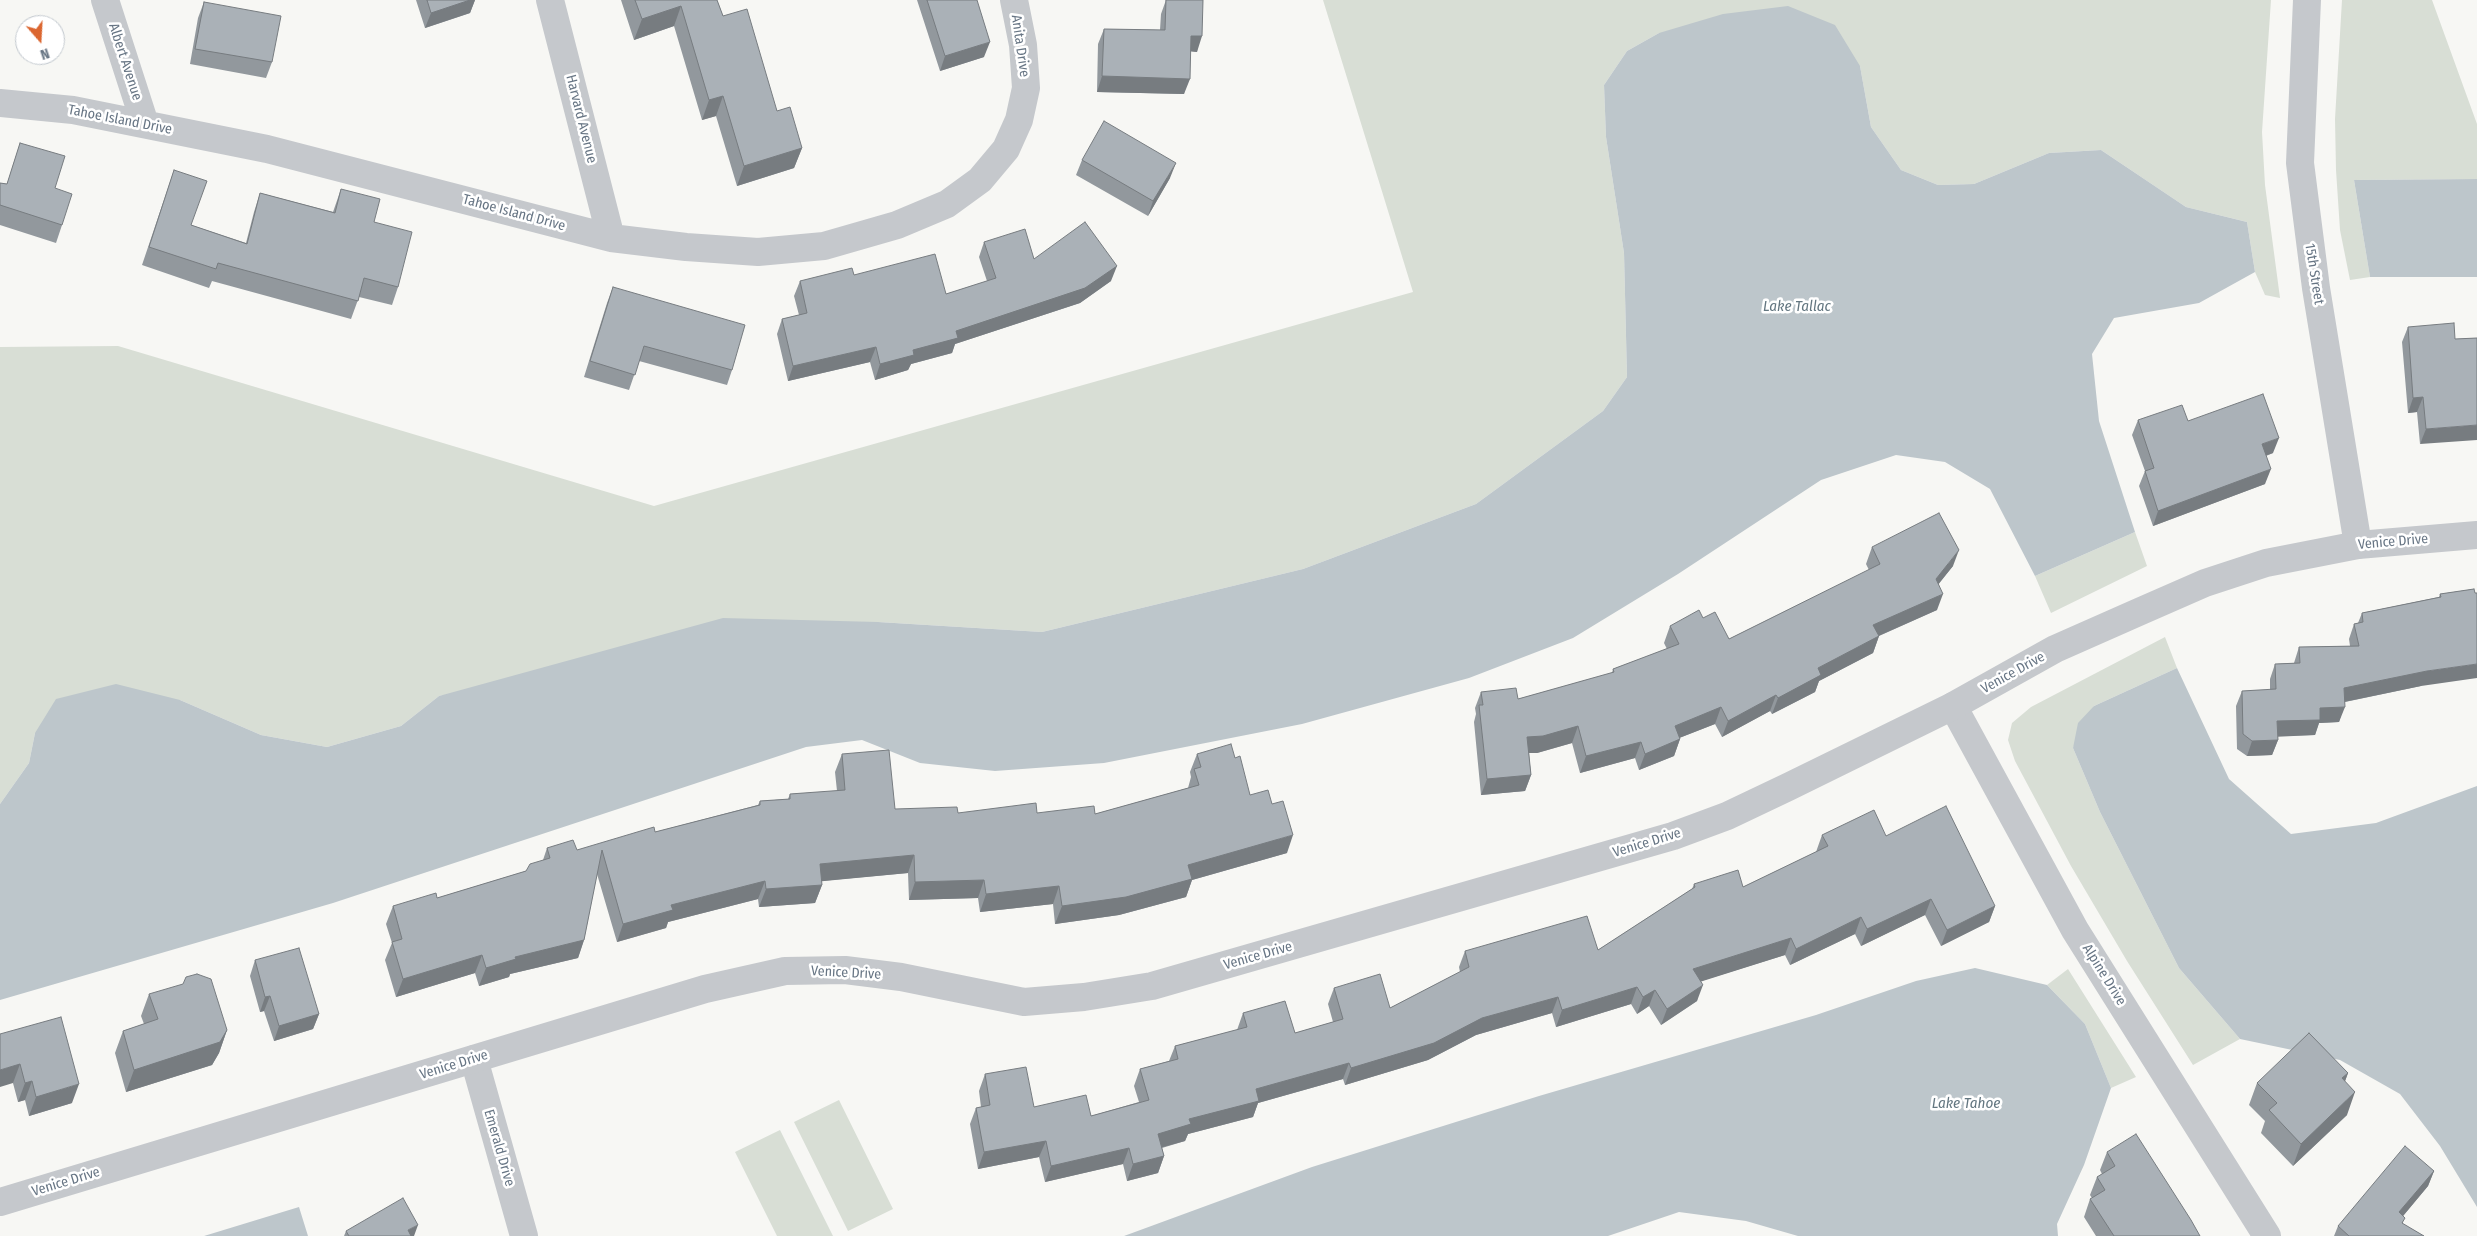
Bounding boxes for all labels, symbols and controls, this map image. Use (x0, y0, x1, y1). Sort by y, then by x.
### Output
street label: Anita Drive (1007, 14, 1033, 78)
north arrow (15, 15, 65, 65)
street label: Albert Avenue (105, 21, 145, 103)
text: N (38, 44, 51, 63)
street label: Harvard Avenue (562, 73, 600, 165)
street label: Tahoe Island Drive (67, 102, 173, 138)
street label: Tahoe Island Drive (461, 191, 567, 235)
street label: 15th Street (2301, 242, 2327, 306)
water label: Lake Tallac (1763, 298, 1831, 316)
street label: Venice Drive (2357, 531, 2429, 553)
street label: Venice Drive (1978, 649, 2048, 697)
street label: Venice Drive (1611, 825, 1683, 861)
street label: Venice Drive (1222, 938, 1294, 974)
street label: Alpine Drive (2079, 941, 2129, 1009)
street label: Venice Drive (811, 963, 881, 983)
street label: Venice Drive (418, 1047, 490, 1083)
water label: Lake Tahoe (1932, 1095, 2000, 1113)
street label: Emerald Drive (480, 1108, 518, 1188)
street label: Venice Drive (30, 1164, 102, 1200)

